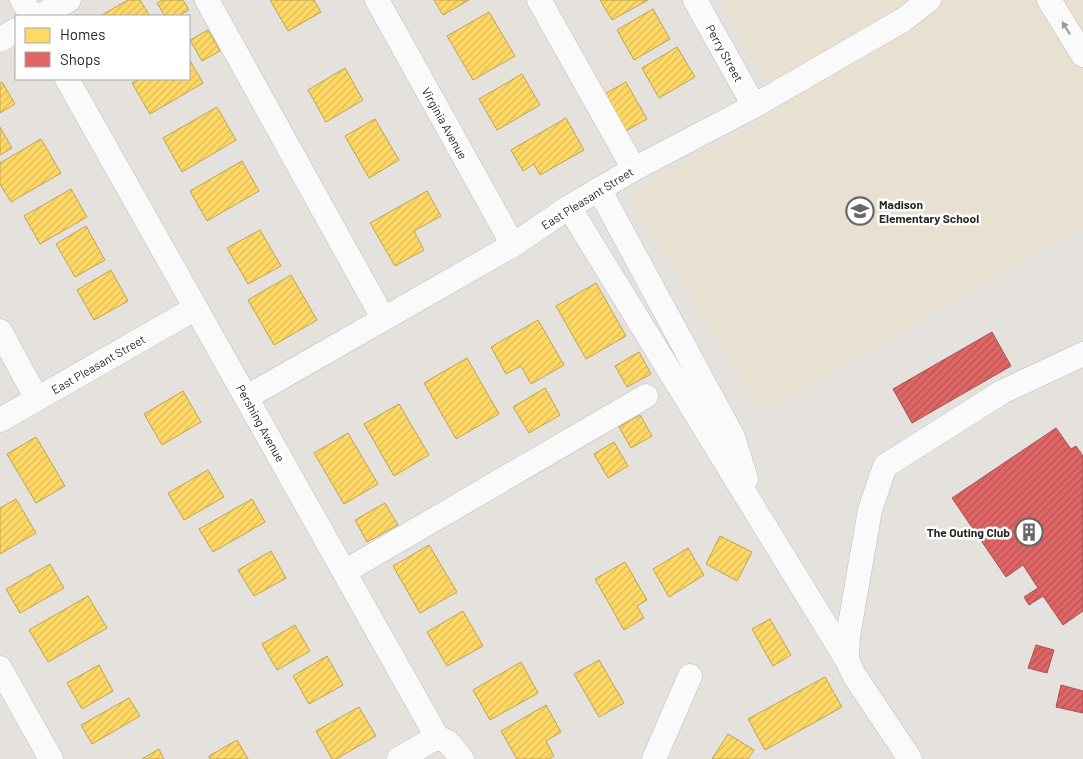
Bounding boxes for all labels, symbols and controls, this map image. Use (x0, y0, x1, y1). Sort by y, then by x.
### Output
legend (15, 15, 190, 80)
one-way arrow (1061, 21, 1071, 34)
street label: Perry Street (704, 22, 746, 84)
text: Homes (60, 25, 105, 43)
text: Shops (60, 50, 100, 68)
street label: Virginia Avenue (419, 85, 471, 161)
street label: East Pleasant Street (538, 164, 636, 232)
school or university icon: Madison Elementary School (845, 196, 875, 226)
place label: Madison Elementary School (879, 197, 979, 225)
street label: East Pleasant Street (49, 331, 147, 397)
street label: Pershing Avenue (234, 382, 288, 464)
building icon: The Outing Club (1014, 517, 1044, 547)
place label: The Outing Club (927, 525, 1010, 539)

